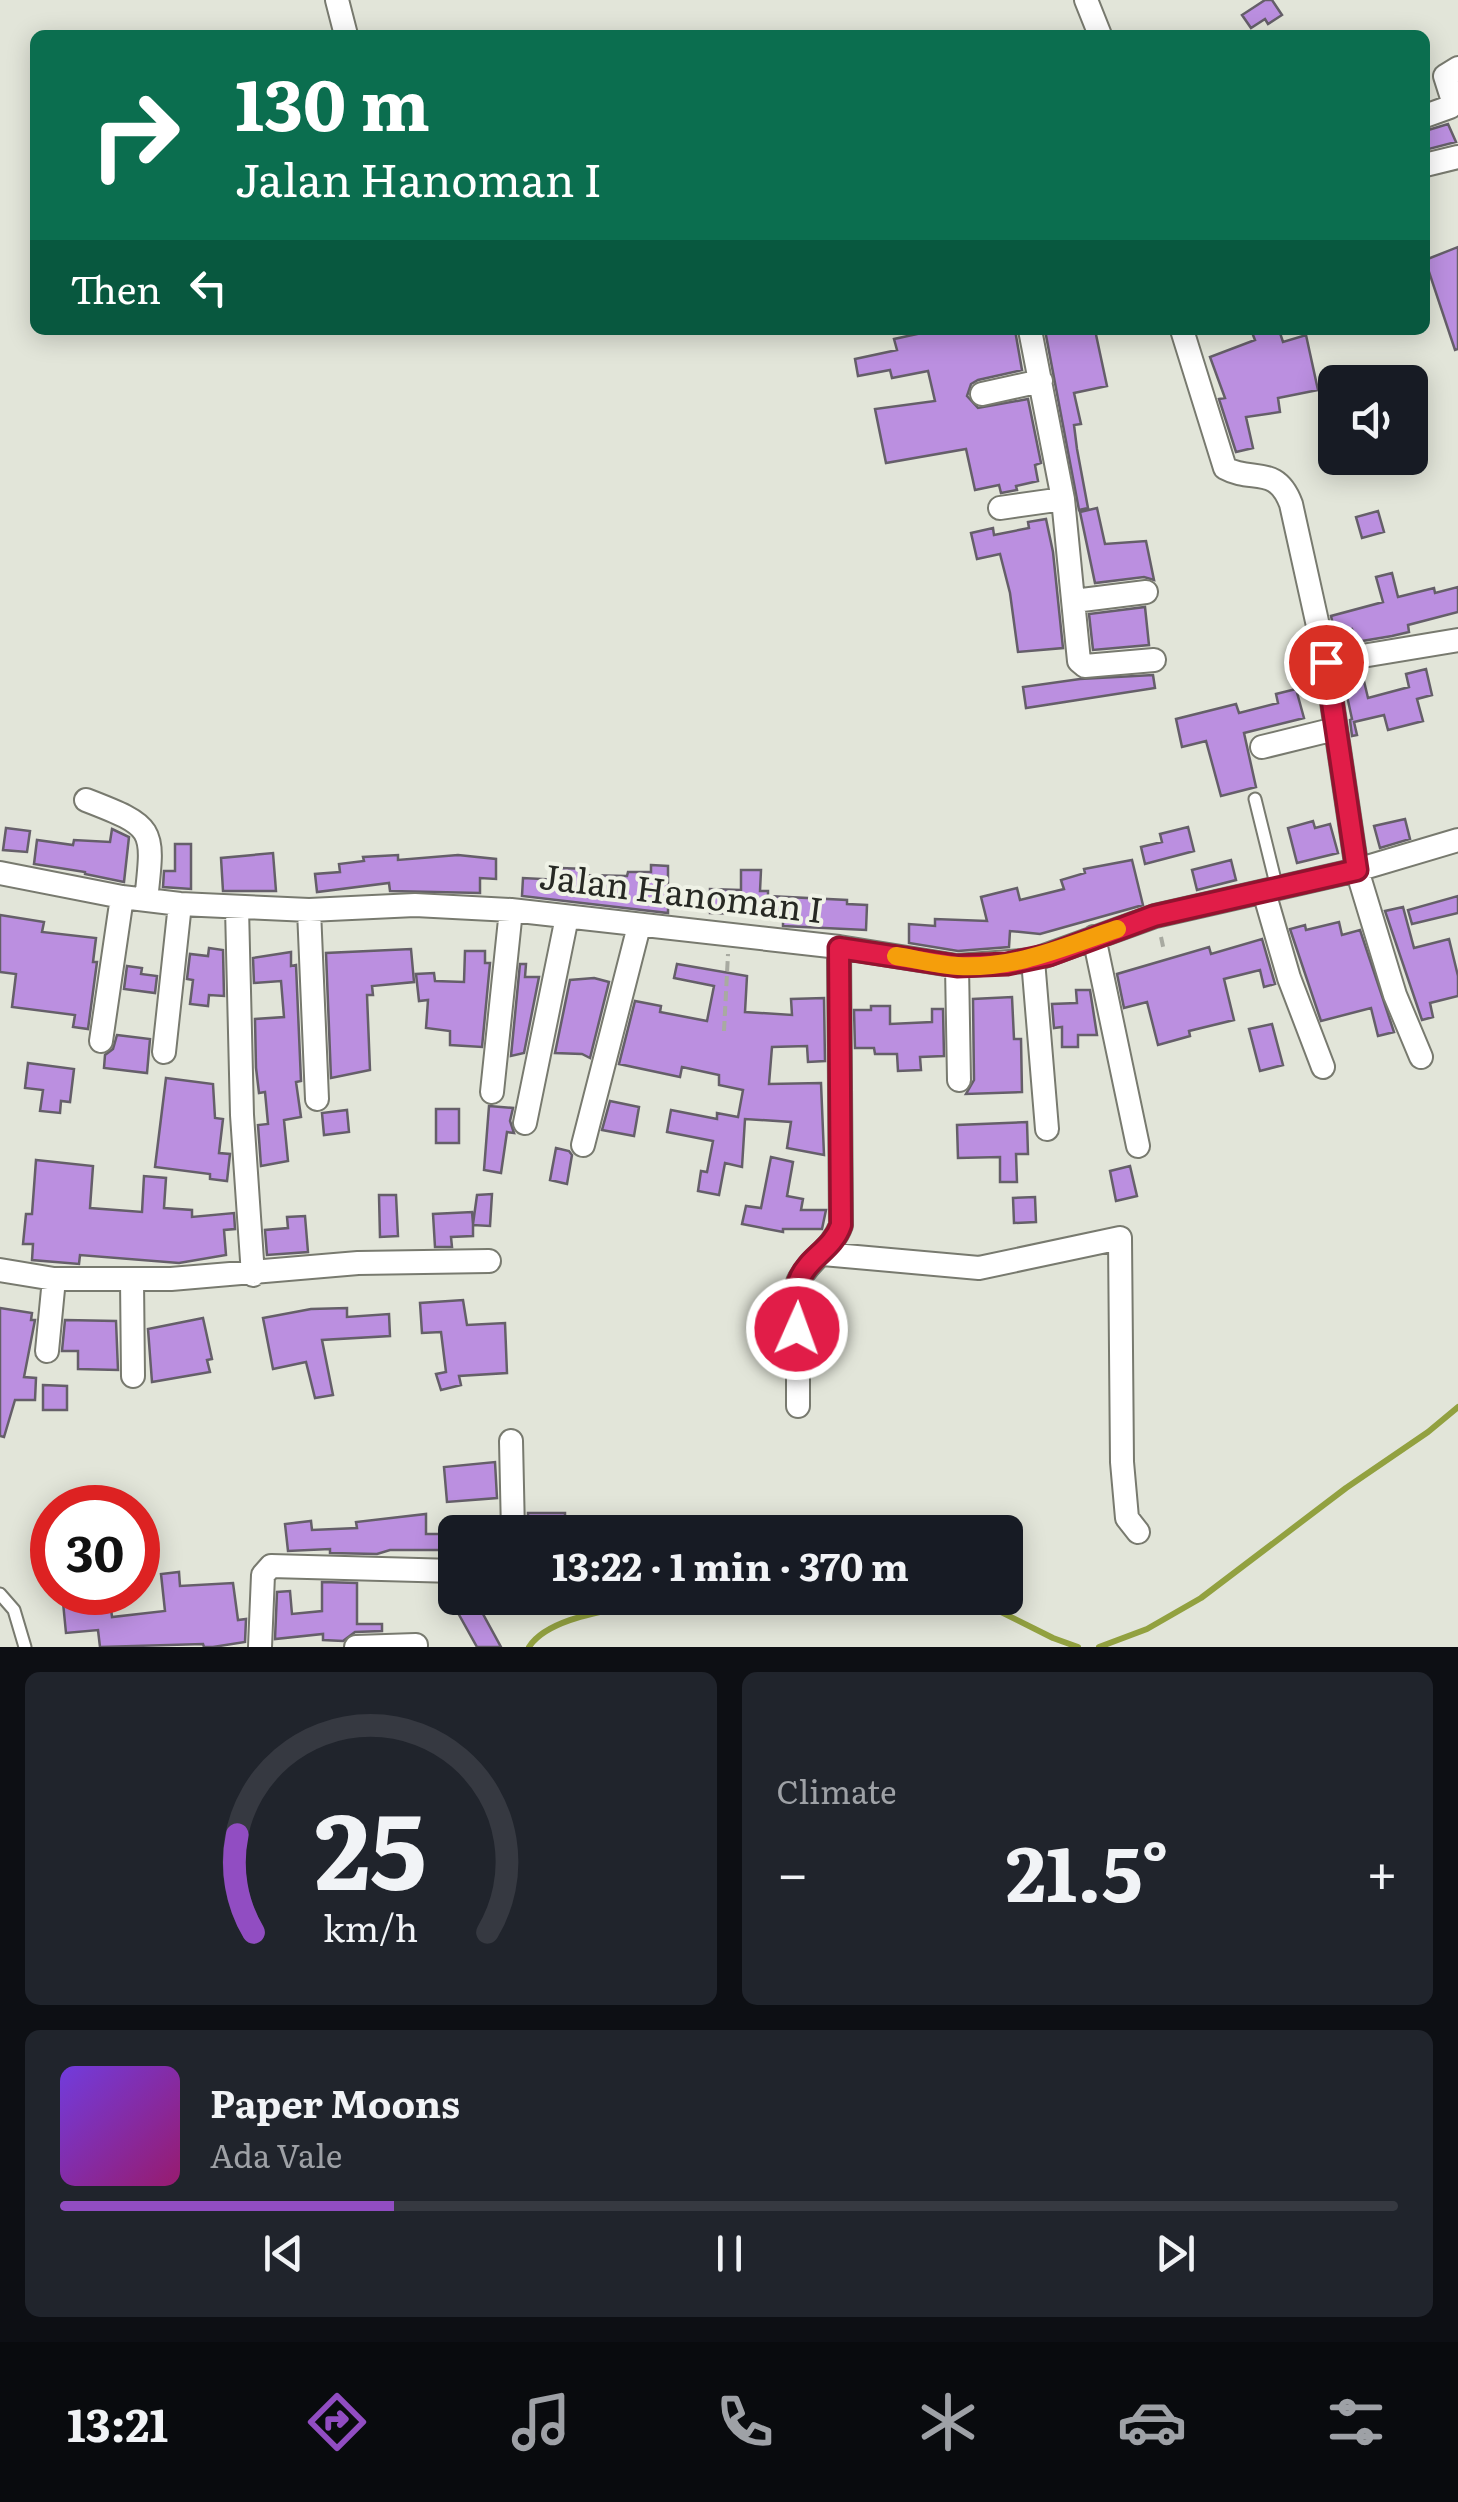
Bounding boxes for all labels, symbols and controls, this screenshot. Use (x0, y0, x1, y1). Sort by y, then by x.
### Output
text: 130 m (235, 49, 430, 153)
icon: right (70, 70, 200, 200)
text: Jalan Hanoman I (235, 144, 602, 211)
text: Then (70, 259, 161, 316)
icon: left (181, 260, 236, 315)
map controls (1318, 365, 1428, 475)
button: sound (1318, 365, 1428, 475)
pin (1284, 620, 1369, 705)
icon: arrive (1299, 635, 1354, 690)
street label: Jalan Hanoman I (537, 848, 826, 934)
position arrow (745, 1277, 849, 1381)
speed limit sign: 30 (30, 1485, 160, 1615)
text: 13:22 · 1 min · 370 m (552, 1536, 909, 1593)
text: Climate (777, 1766, 897, 1814)
text: 25 (315, 1768, 427, 1922)
text: 21.5° (1006, 1814, 1169, 1925)
text: − (777, 1829, 809, 1911)
text: + (1366, 1829, 1398, 1911)
text: km/h (323, 1900, 418, 1953)
text: Paper Moons (210, 2073, 460, 2130)
text: Ada Vale (210, 2130, 342, 2178)
icon: previous (256, 2226, 311, 2281)
icon: pause (702, 2226, 757, 2281)
icon: next (1148, 2226, 1203, 2281)
icon: directions (302, 2387, 372, 2457)
icon: music (506, 2387, 576, 2457)
icon: phone (710, 2387, 780, 2457)
icon: climate (913, 2387, 983, 2457)
icon: car (1117, 2387, 1187, 2457)
icon: filters (1321, 2387, 1391, 2457)
text: 13:21 (67, 2389, 168, 2456)

